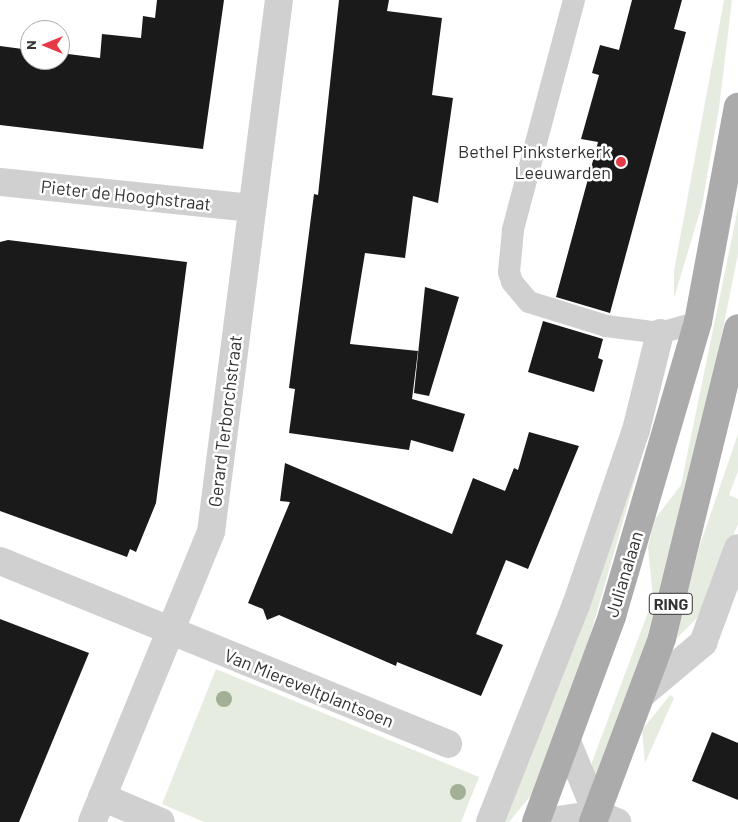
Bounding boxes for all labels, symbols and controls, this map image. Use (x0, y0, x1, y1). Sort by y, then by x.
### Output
north arrow (20, 20, 70, 70)
text: N (22, 40, 39, 50)
place label: Bethel Pinksterkerk Leeuwarden (458, 141, 611, 183)
marker: Bethel Pinksterkerk Leeuwarden (615, 156, 627, 168)
street label: Pieter de Hooghstraat (40, 175, 212, 215)
street label: Gerard Terborchstraat (204, 334, 246, 508)
street label: Julianalaan (601, 528, 647, 620)
road number: RING (648, 590, 694, 618)
street label: Van Miereveltplantsoen (221, 644, 397, 732)

